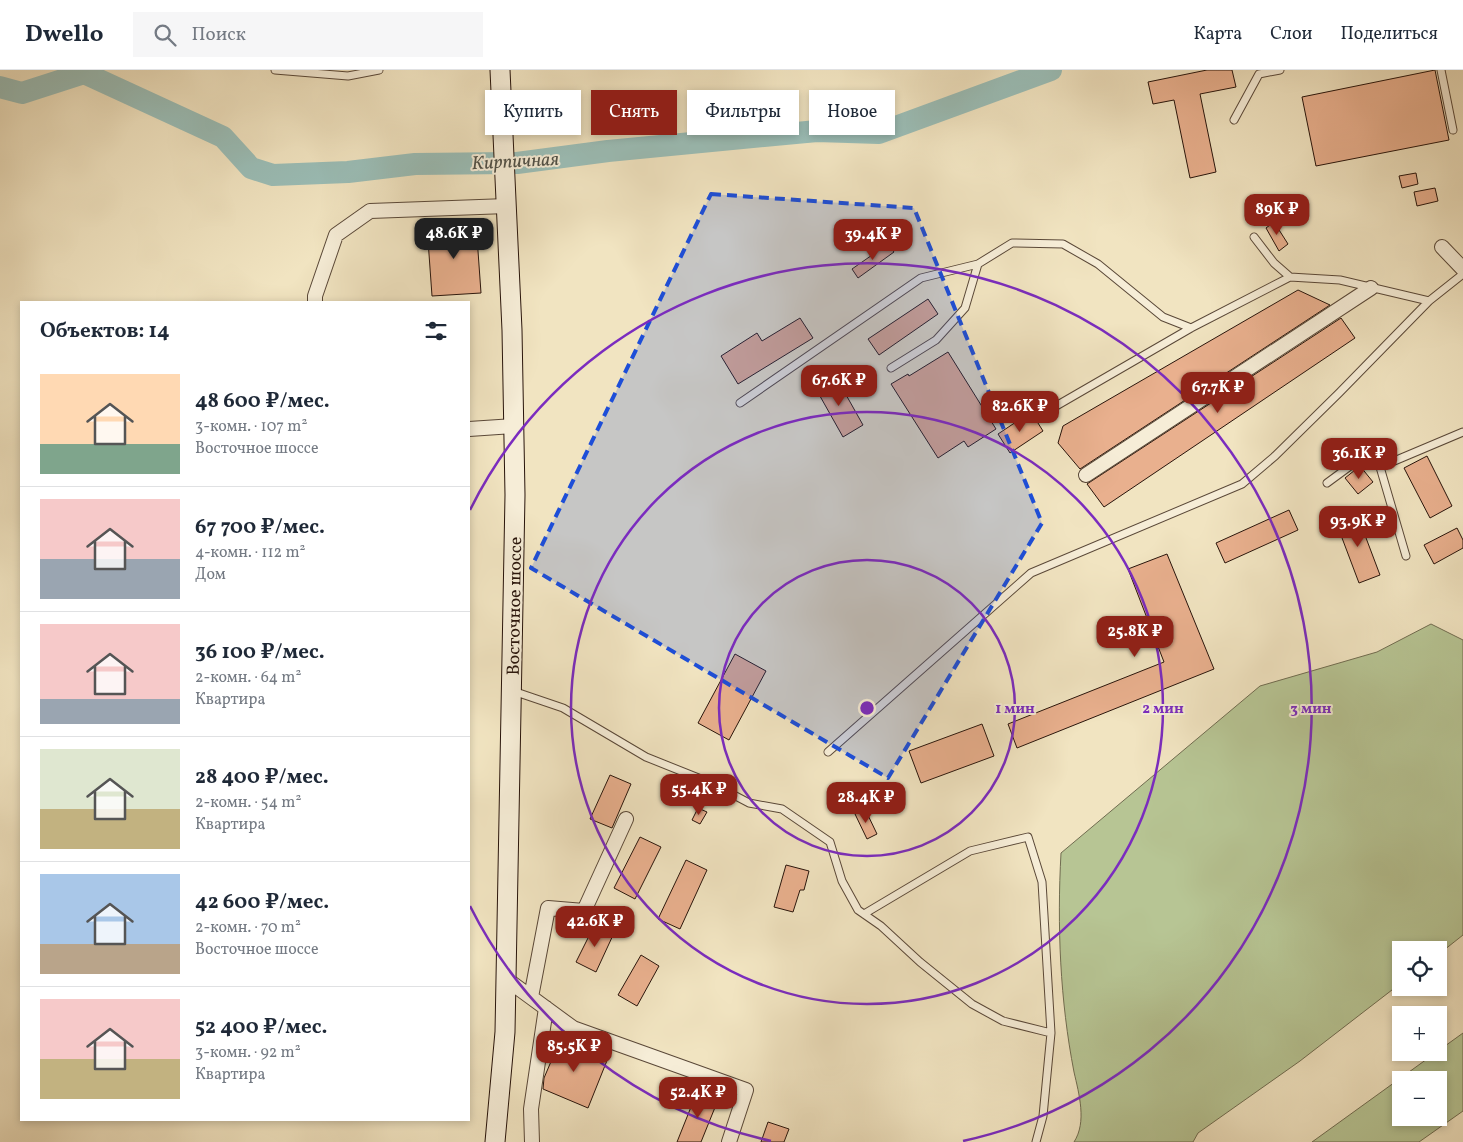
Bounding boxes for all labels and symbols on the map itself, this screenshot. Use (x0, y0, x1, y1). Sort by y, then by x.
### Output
water label: Кирпичная (471, 147, 560, 177)
pin: 89K ₽ (1242, 194, 1312, 236)
pin: 48.6K ₽ (408, 218, 500, 260)
pin: 39.4K ₽ (827, 218, 919, 261)
pin: 67.6K ₽ (793, 364, 885, 407)
pin: 67.7K ₽ (1172, 372, 1264, 414)
pin: 82.6K ₽ (974, 390, 1066, 433)
pin: 36.1K ₽ (1313, 438, 1405, 480)
pin: 93.9K ₽ (1312, 506, 1404, 548)
street label: Восточное шоссе (502, 536, 529, 676)
pin: 25.8K ₽ (1089, 616, 1181, 658)
centre of rings (858, 699, 876, 717)
text: 1 мин (995, 699, 1035, 720)
text: 2 мин (1142, 699, 1184, 720)
text: 3 мин (1290, 699, 1332, 720)
pin: 55.4K ₽ (653, 774, 745, 816)
pin: 28.4K ₽ (820, 782, 912, 824)
pin: 42.6K ₽ (549, 906, 641, 948)
pin: 85.5K ₽ (528, 1030, 620, 1073)
pin: 52.4K ₽ (652, 1076, 744, 1119)

